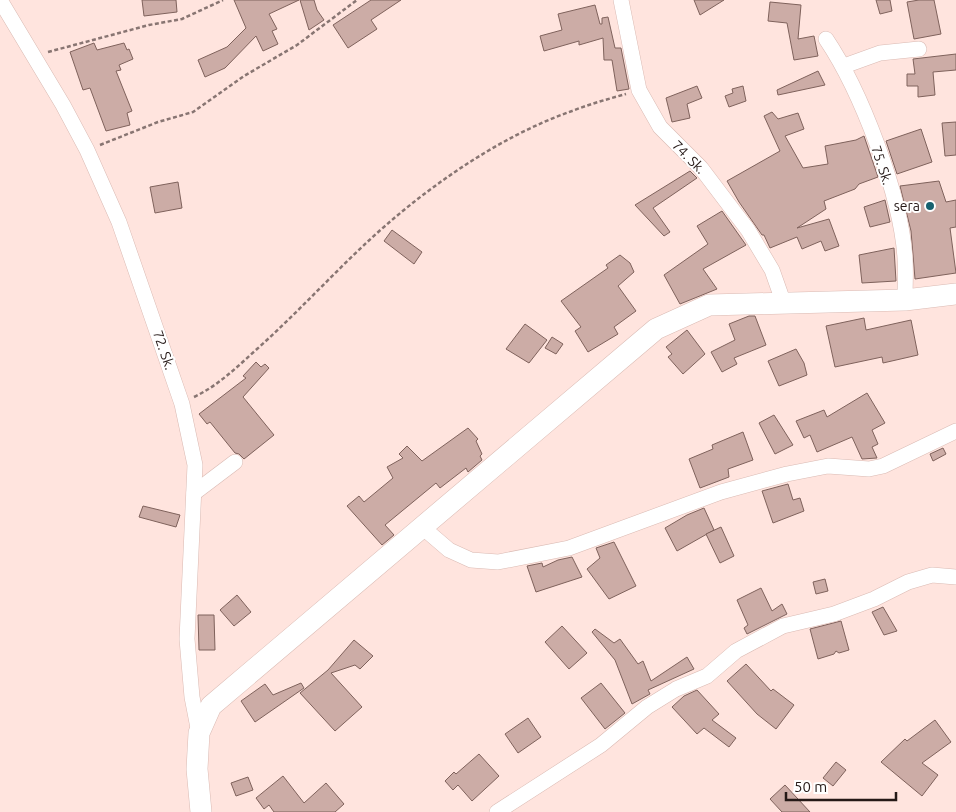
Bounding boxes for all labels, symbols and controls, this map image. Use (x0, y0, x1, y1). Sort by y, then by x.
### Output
street label: 74. Sk. (669, 137, 709, 177)
street label: 75. Sk. (868, 143, 896, 187)
place label: sera (894, 198, 920, 214)
marker: sera (924, 200, 936, 212)
street label: 72. Sk. (150, 328, 178, 372)
scale bar (786, 770, 896, 802)
text: 50 m (794, 778, 827, 795)

